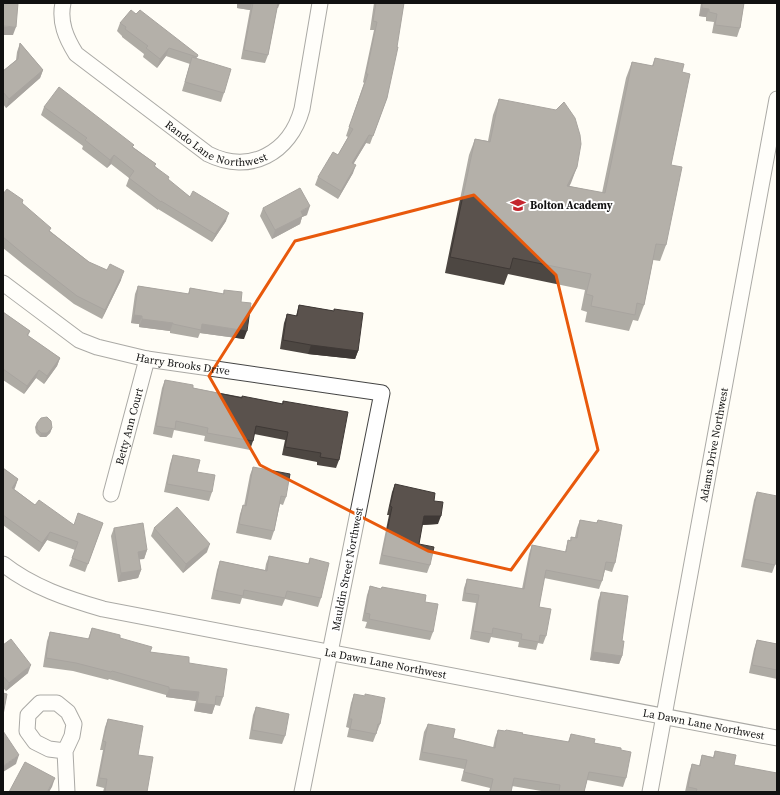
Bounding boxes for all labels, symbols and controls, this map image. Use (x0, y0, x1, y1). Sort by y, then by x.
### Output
street label: Rando Lane Northwest (162, 117, 270, 170)
school or university icon: Bolton Academy (509, 196, 527, 214)
place label: Bolton Academy (530, 198, 613, 213)
street label: Harry Brooks Drive (134, 350, 231, 379)
street label: Betty Ann Court (112, 386, 147, 467)
street label: Adams Drive Northwest (696, 386, 732, 503)
street label: Mauldin Street Northwest (328, 506, 367, 632)
street label: La Dawn Lane Northwest (323, 645, 448, 683)
street label: La Dawn Lane Northwest (642, 705, 766, 744)

